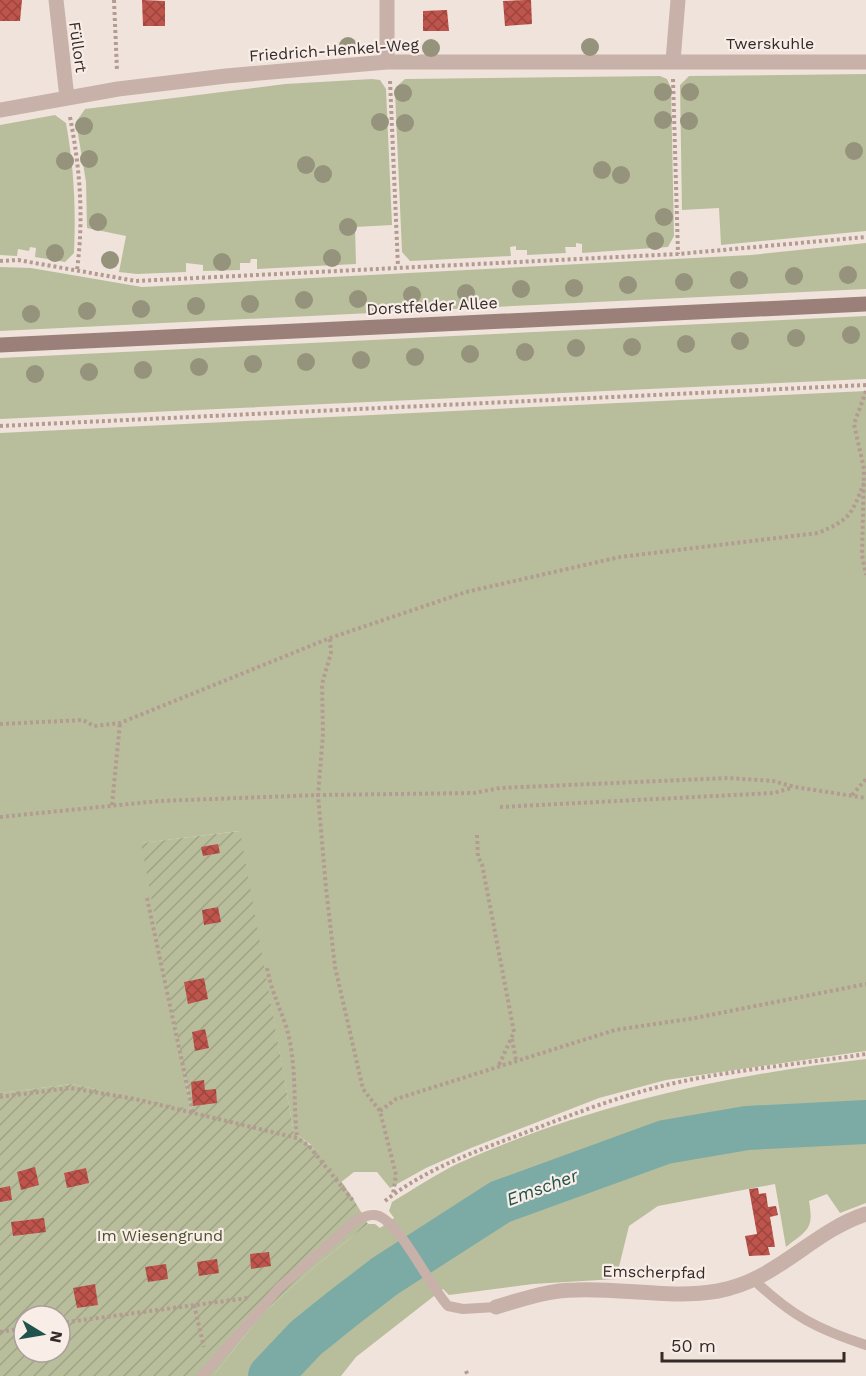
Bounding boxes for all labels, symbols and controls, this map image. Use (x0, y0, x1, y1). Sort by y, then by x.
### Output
street label: Füllort (65, 20, 91, 74)
street label: Twerskuhle (726, 34, 814, 53)
street label: Friedrich-Henkel-Weg (248, 35, 420, 65)
street label: Dorstfelder Allee (366, 293, 498, 319)
water label: Emscher (503, 1164, 582, 1210)
park label: Im Wiesengrund (97, 1226, 223, 1245)
street label: Emscherpfad (602, 1262, 706, 1282)
north arrow (12, 1304, 72, 1364)
scale bar (662, 1325, 844, 1363)
text: N (46, 1329, 67, 1344)
text: 50 m (671, 1335, 716, 1356)

